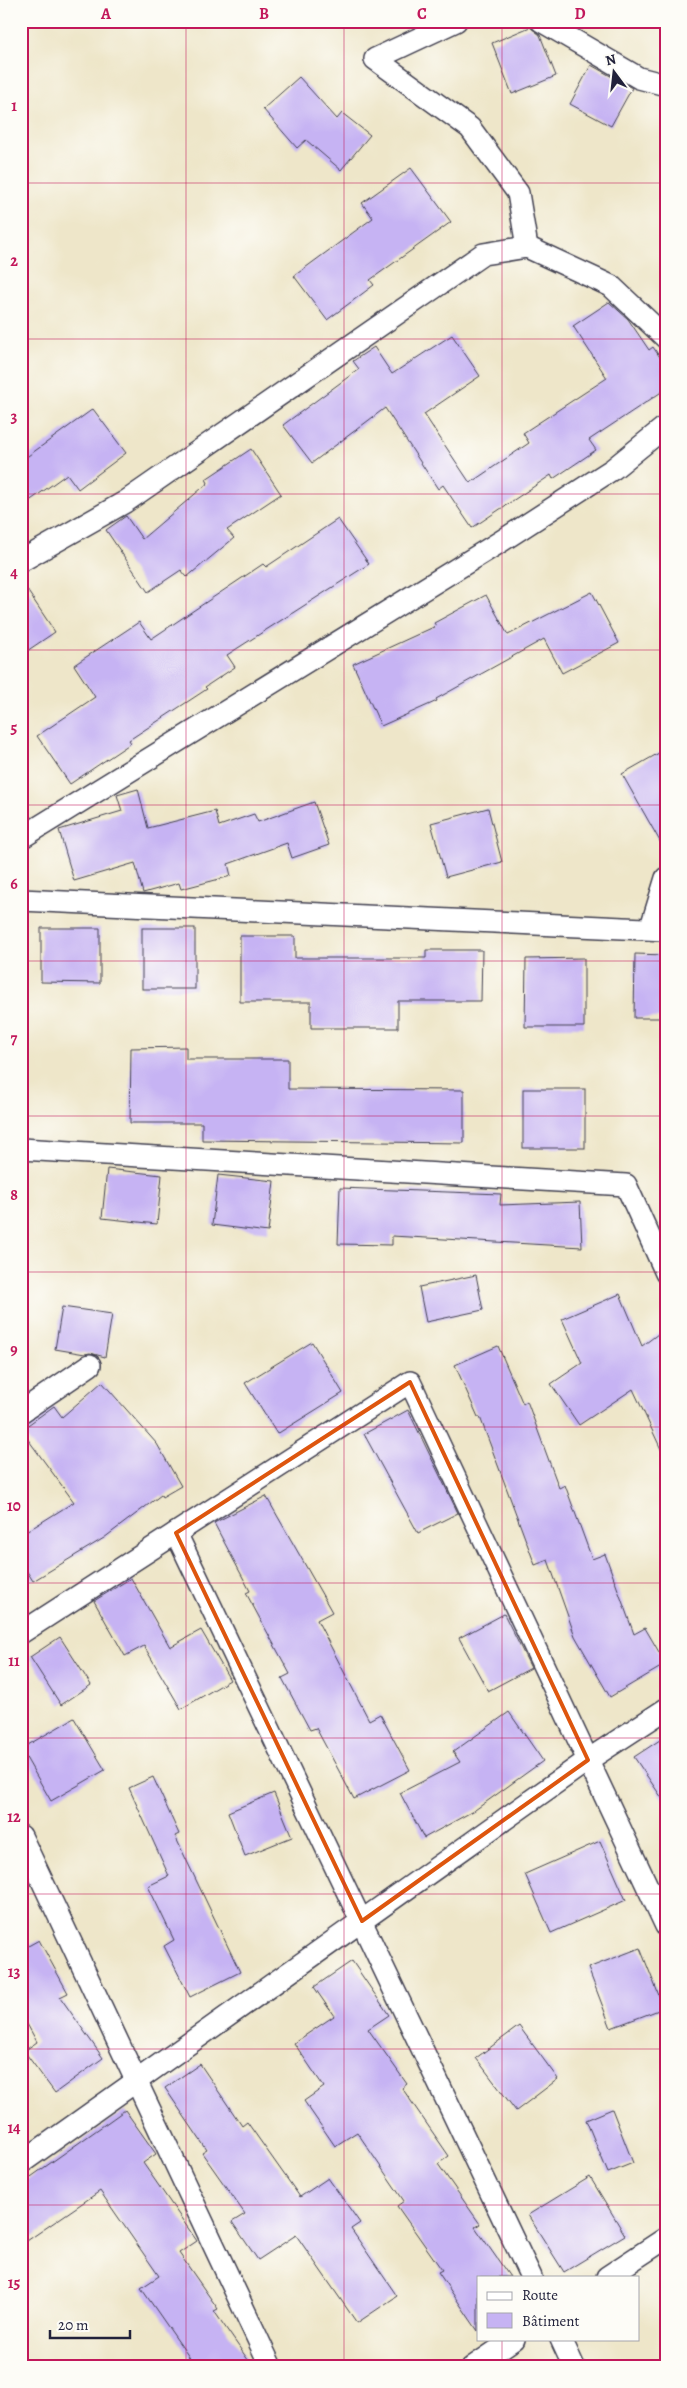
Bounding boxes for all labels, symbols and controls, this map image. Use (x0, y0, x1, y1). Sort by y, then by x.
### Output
text: A (100, 3, 112, 25)
text: B (259, 3, 269, 25)
text: C (417, 3, 427, 25)
text: D (574, 3, 586, 25)
north arrow (590, 48, 640, 98)
text: N (603, 49, 618, 70)
text: 1 (11, 95, 17, 117)
text: 2 (10, 250, 18, 272)
text: 3 (11, 406, 18, 428)
text: 4 (10, 562, 18, 584)
text: 5 (11, 717, 18, 739)
text: 6 (10, 873, 18, 895)
text: 7 (11, 1028, 18, 1050)
text: 8 (10, 1184, 18, 1206)
text: 9 (10, 1339, 18, 1361)
text: 10 (7, 1495, 21, 1517)
text: 11 (8, 1650, 20, 1672)
text: 12 (7, 1806, 21, 1828)
text: 13 (8, 1961, 20, 1983)
text: 14 (7, 2117, 21, 2139)
text: 15 (8, 2272, 20, 2294)
legend (477, 2276, 640, 2340)
text: Route (522, 2285, 558, 2305)
scale bar (50, 2308, 130, 2340)
text: Bâtiment (522, 2311, 580, 2331)
text: 20 m (58, 2315, 89, 2335)

